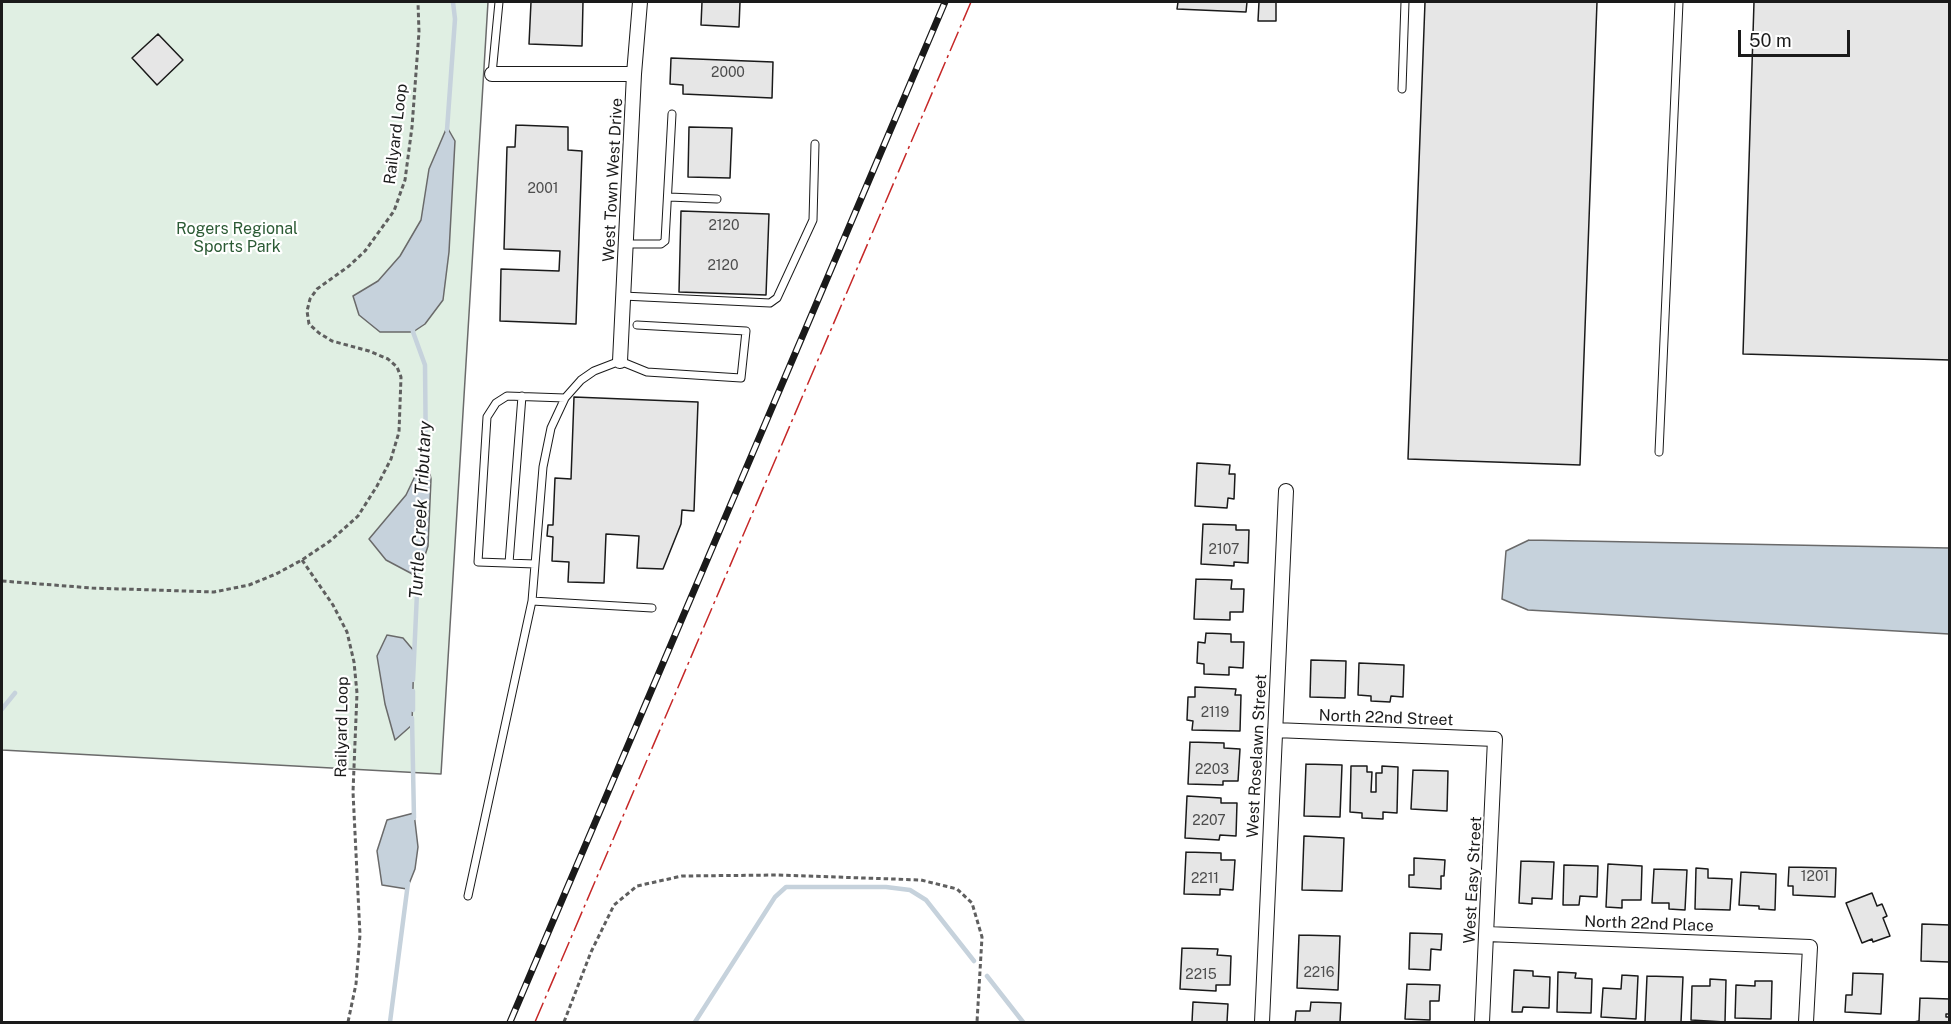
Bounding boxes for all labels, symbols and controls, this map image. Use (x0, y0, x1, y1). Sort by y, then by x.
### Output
scale bar (1741, 18, 1854, 56)
text: 50 m (1749, 30, 1792, 51)
house number: 2000 (711, 65, 745, 81)
street label: Railyard Loop (380, 82, 412, 186)
street label: West Town West Drive (599, 97, 627, 263)
house number: 2001 (527, 181, 559, 197)
house number: 2120 (709, 218, 739, 234)
park label: Rogers Regional Sports Park (176, 219, 298, 257)
house number: 2120 (708, 258, 738, 274)
water label: Turtle Creek Tributary (406, 420, 436, 600)
house number: 2107 (1209, 542, 1239, 558)
street label: West Roselawn Street (1243, 674, 1271, 838)
street label: Railyard Loop (332, 676, 352, 778)
house number: 2119 (1201, 705, 1229, 721)
street label: North 22nd Street (1318, 706, 1454, 730)
house number: 2203 (1195, 762, 1229, 778)
house number: 2207 (1192, 813, 1226, 829)
street label: West Easy Street (1460, 816, 1486, 944)
house number: 1201 (1801, 869, 1829, 885)
house number: 2211 (1191, 871, 1219, 887)
street label: North 22nd Place (1584, 912, 1714, 936)
house number: 2216 (1303, 965, 1335, 981)
house number: 2215 (1185, 967, 1217, 983)

